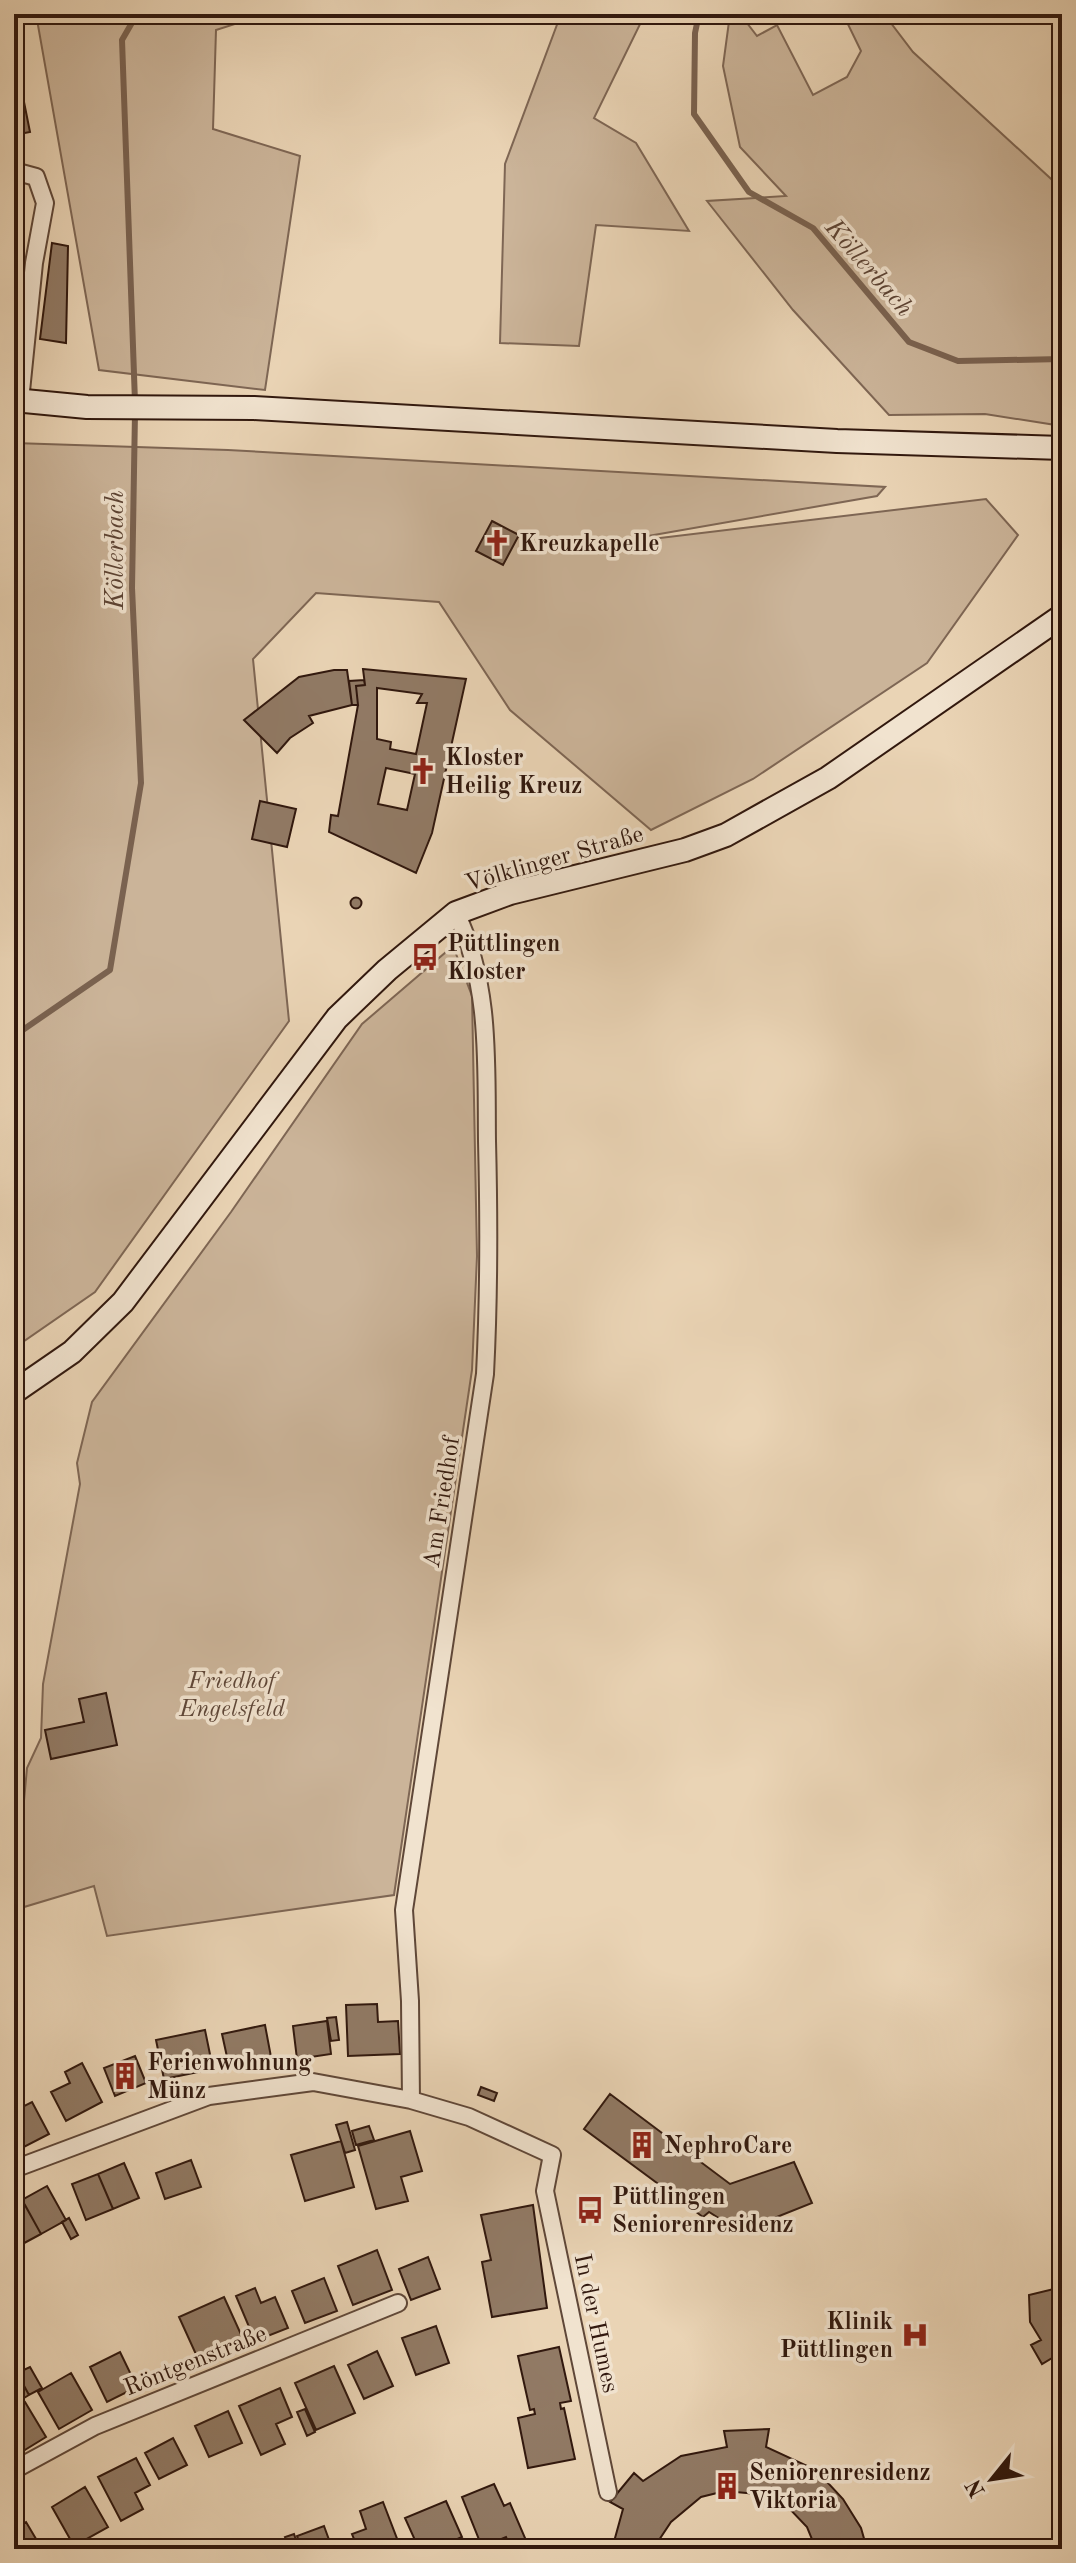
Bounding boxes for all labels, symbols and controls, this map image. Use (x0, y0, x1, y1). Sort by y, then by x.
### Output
water label: Köllerbach (819, 214, 917, 322)
water label: Köllerbach (103, 490, 129, 611)
church icon: Kreuzkapelle (482, 528, 512, 558)
place label: Kreuzkapelle (519, 533, 660, 557)
place label: Kloster Heilig Kreuz (445, 747, 582, 799)
church icon: Kloster Heilig Kreuz (408, 756, 438, 786)
street label: Völklinger Straße (463, 823, 647, 897)
place label: Püttlingen Kloster (447, 933, 560, 985)
bus stop icon: Püttlingen Kloster (410, 942, 440, 972)
street label: Am Friedhof (421, 1434, 465, 1570)
park label: Friedhof Engelsfeld (178, 1670, 285, 1722)
place label: Ferienwohnung Münz (147, 2052, 312, 2104)
building icon: Ferienwohnung Münz (110, 2061, 140, 2091)
building icon: NephroCare (627, 2130, 657, 2160)
place label: NephroCare (664, 2135, 792, 2159)
place label: Püttlingen Seniorenresidenz (612, 2186, 794, 2238)
bus stop icon: Püttlingen Seniorenresidenz (575, 2195, 605, 2225)
street label: In der Humes (569, 2252, 621, 2395)
place label: Klinik Püttlingen (780, 2311, 893, 2363)
hospital icon: Klinik Püttlingen (900, 2320, 930, 2350)
street label: Röntgenstraße (121, 2322, 271, 2401)
north arrow (952, 2439, 1032, 2519)
place label: Seniorenresidenz Viktoria (749, 2462, 931, 2514)
building icon: Seniorenresidenz Viktoria (712, 2471, 742, 2501)
text: N (963, 2475, 990, 2501)

